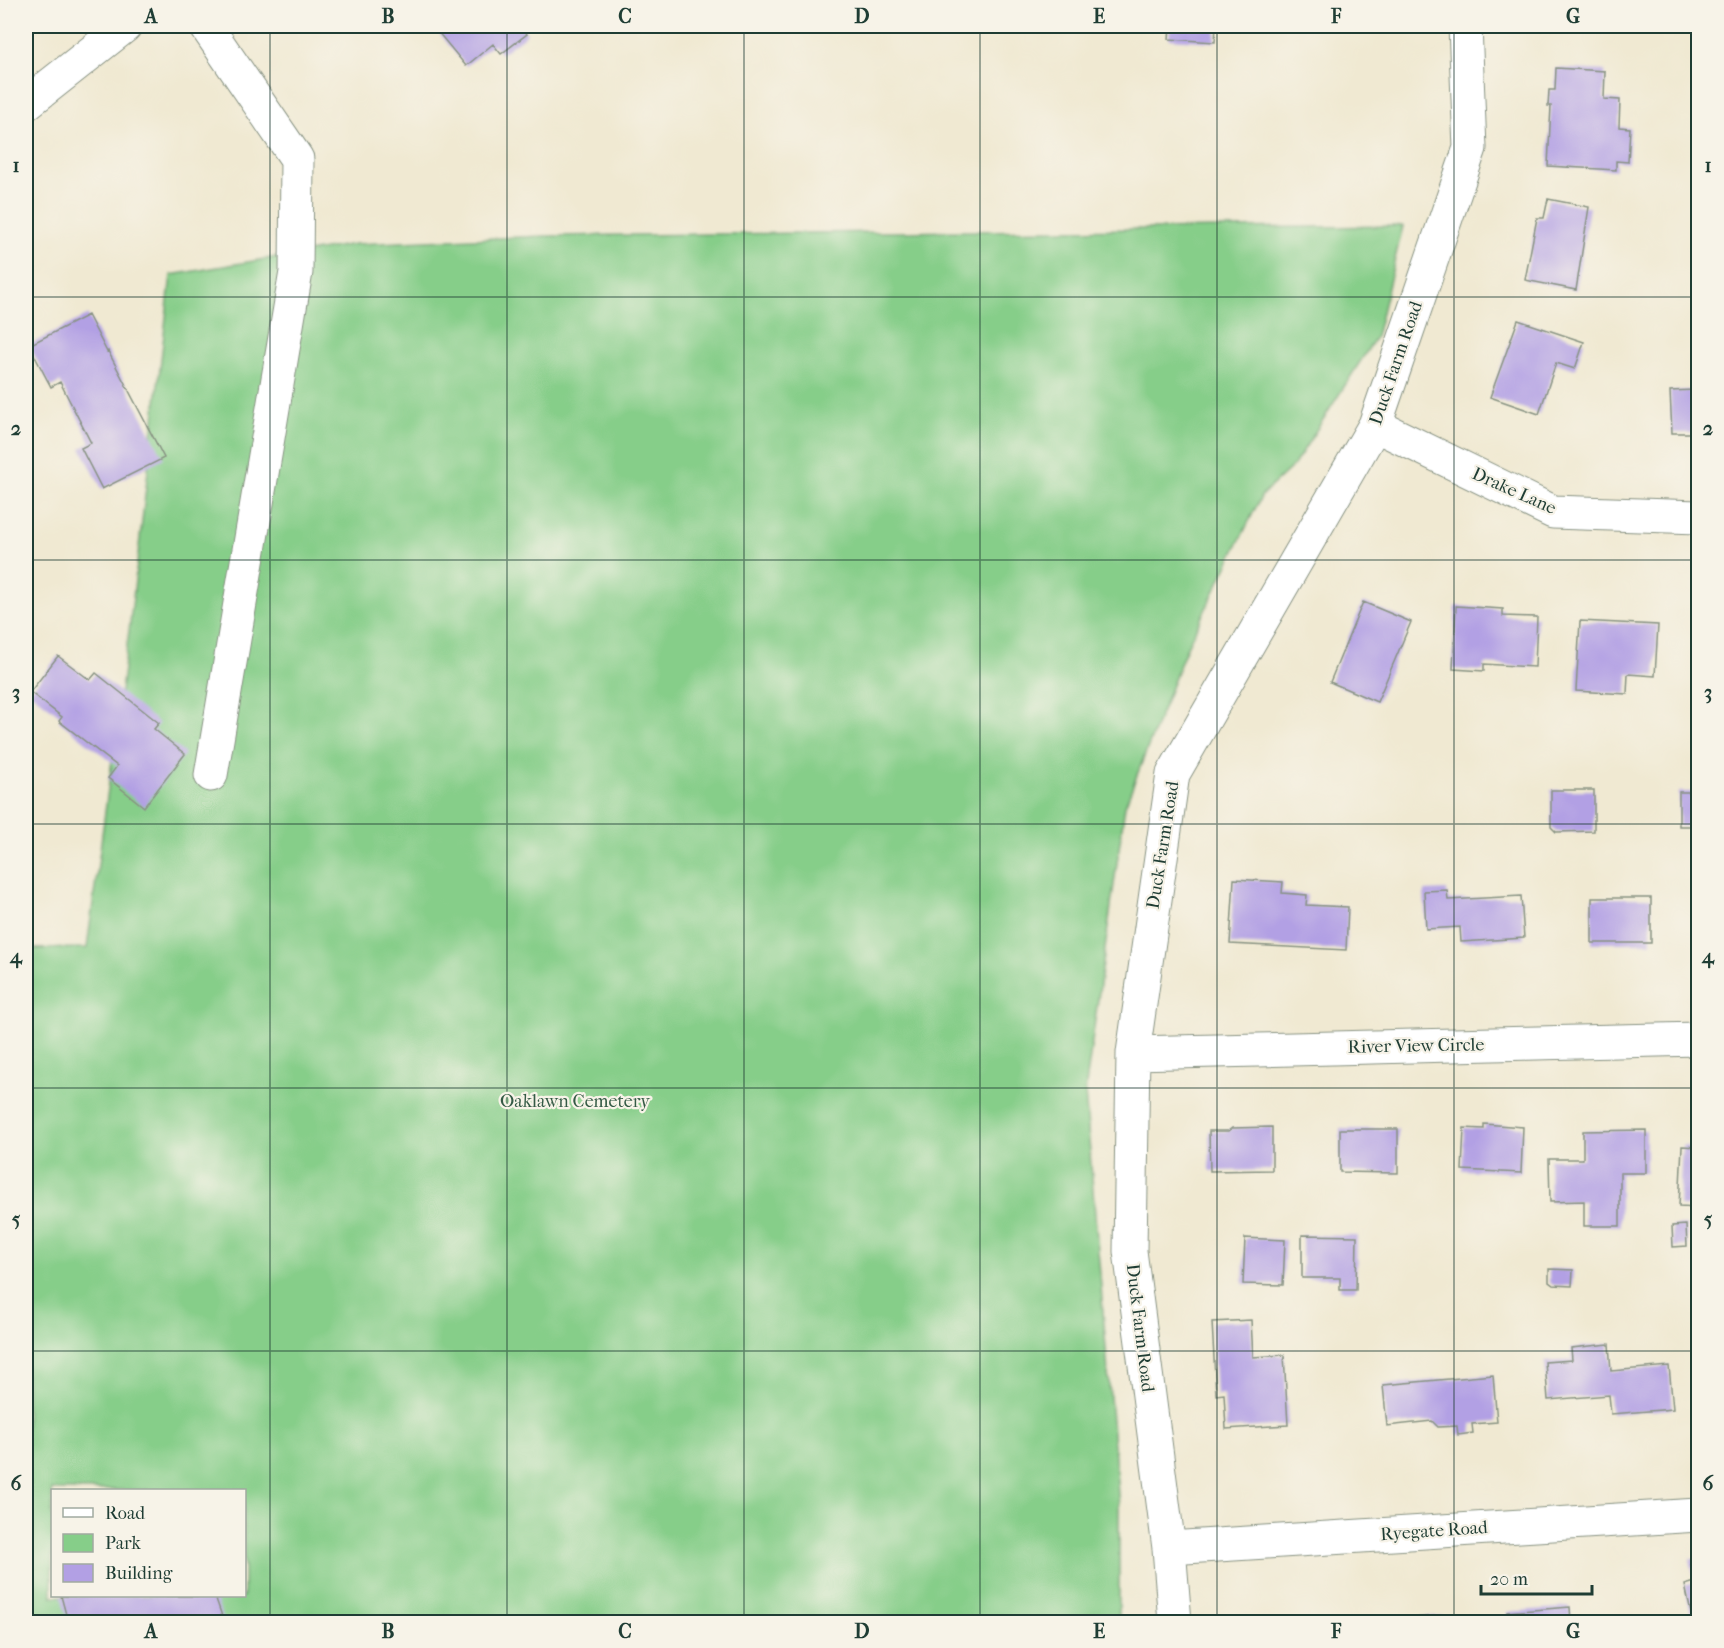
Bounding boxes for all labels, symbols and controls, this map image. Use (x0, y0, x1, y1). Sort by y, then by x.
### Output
text: A (143, 5, 159, 28)
text: B (381, 5, 395, 28)
text: C (618, 5, 632, 28)
text: D (854, 5, 870, 28)
text: E (1093, 5, 1105, 28)
text: F (1330, 5, 1342, 28)
text: G (1566, 5, 1580, 28)
text: 1 (12, 154, 20, 177)
text: 1 (1704, 154, 1712, 177)
street label: Duck Farm Road (1365, 298, 1427, 428)
text: 2 (11, 417, 21, 440)
text: 2 (1703, 417, 1713, 440)
street label: Drake Lane (1469, 463, 1559, 519)
text: 3 (12, 681, 20, 704)
text: 3 (1704, 681, 1712, 704)
street label: Duck Farm Road (1143, 779, 1184, 910)
text: 4 (9, 945, 23, 969)
text: 4 (1701, 945, 1715, 969)
street label: River View Circle (1348, 1034, 1485, 1058)
park label: Oaklawn Cemetery (500, 1091, 651, 1112)
text: 5 (12, 1208, 21, 1231)
text: 5 (1704, 1208, 1713, 1231)
street label: Duck Farm Road (1122, 1263, 1158, 1394)
text: 6 (11, 1472, 23, 1495)
text: 6 (1703, 1472, 1715, 1495)
legend (51, 1489, 246, 1597)
text: Road (105, 1503, 145, 1524)
street label: Ryegate Road (1380, 1517, 1489, 1545)
text: Park (105, 1533, 142, 1554)
scale bar (1481, 1558, 1592, 1596)
text: Building (105, 1563, 173, 1584)
text: 20 m (1490, 1569, 1528, 1590)
text: A (143, 1620, 159, 1643)
text: B (381, 1620, 395, 1643)
text: C (618, 1620, 632, 1643)
text: D (854, 1620, 870, 1643)
text: E (1093, 1620, 1105, 1643)
text: F (1330, 1620, 1342, 1643)
text: G (1566, 1620, 1580, 1643)

